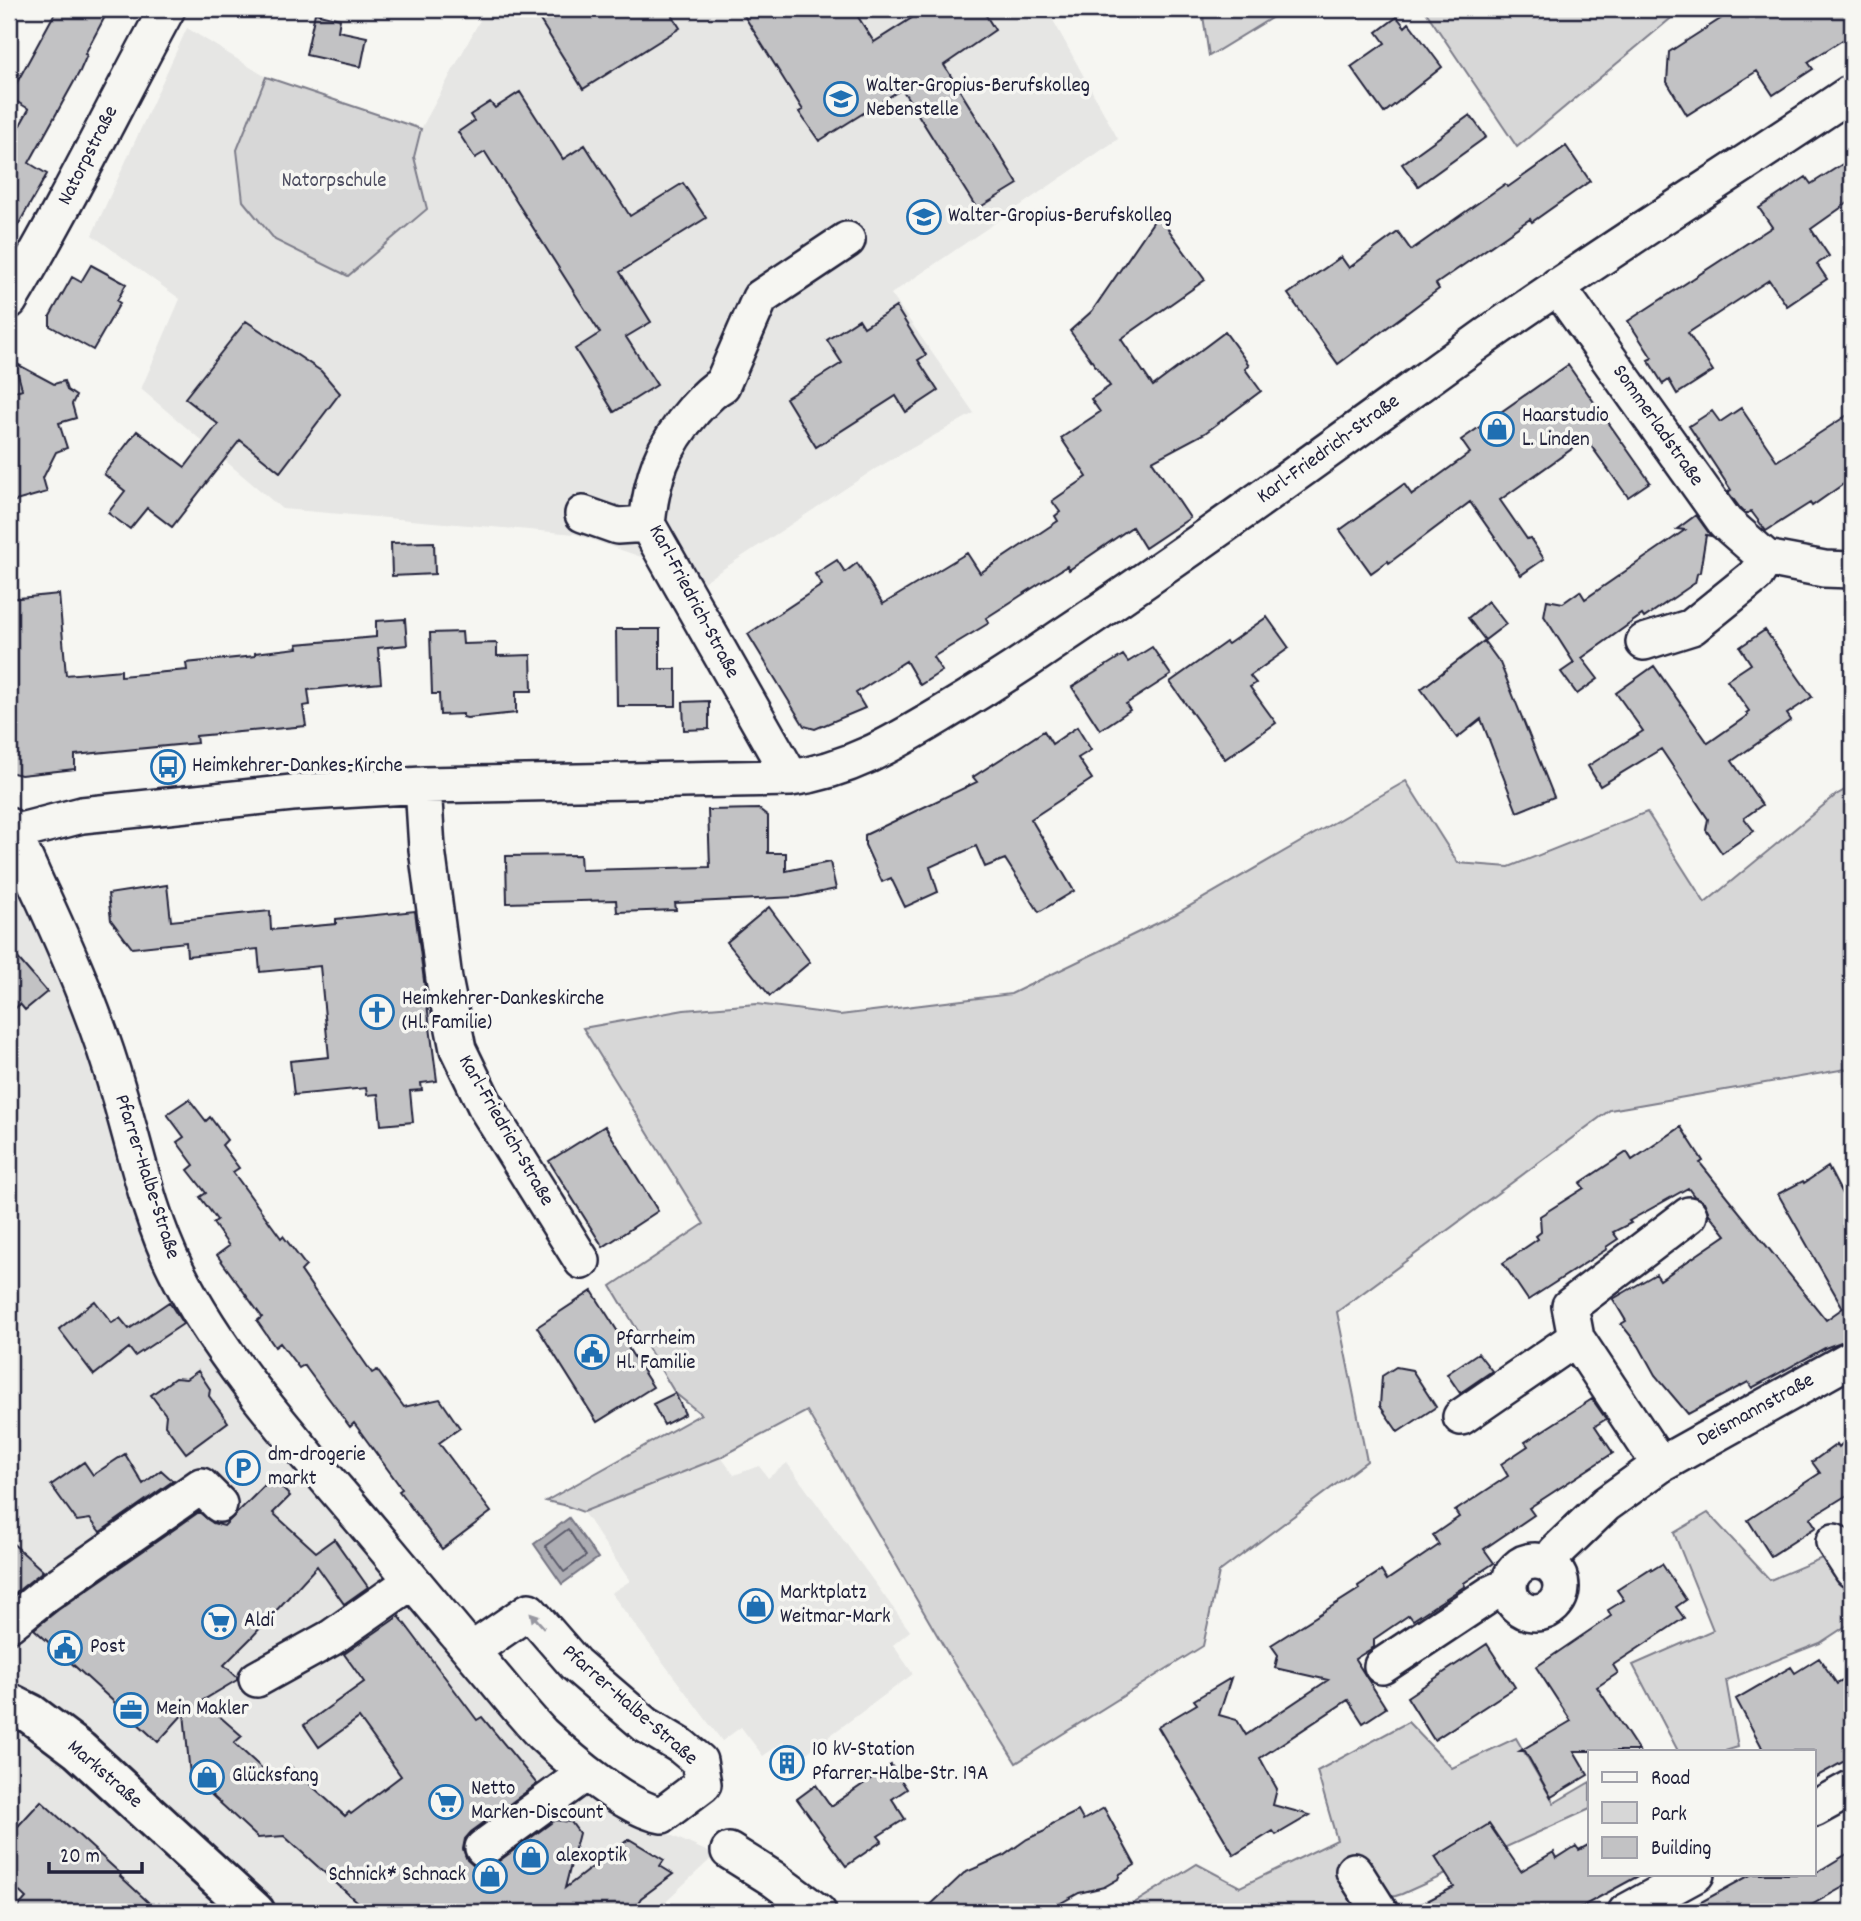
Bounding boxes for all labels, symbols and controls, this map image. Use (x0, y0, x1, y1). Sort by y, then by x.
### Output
place label: Walter-Gropius-Berufskolleg Nebenstelle (866, 72, 1090, 126)
school or university icon: Walter-Gropius-Berufskolleg Nebenstelle (822, 80, 860, 118)
street label: Natorpstraße (51, 101, 127, 211)
park label: Natorpschule (282, 167, 386, 197)
school or university icon: Walter-Gropius-Berufskolleg (905, 198, 943, 236)
place label: Walter-Gropius-Berufskolleg (948, 202, 1172, 232)
street label: Sommerladstraße (1604, 359, 1710, 493)
street label: Karl-Friedrich-Straße (1251, 388, 1407, 512)
place label: Haarstudio L. Linden (1522, 402, 1609, 456)
shop icon: Haarstudio L. Linden (1478, 410, 1516, 448)
street label: Karl-Friedrich-Straße (640, 520, 746, 684)
bus stop icon: Heimkehrer-Dankes-Kirche (149, 748, 187, 786)
place label: Heimkehrer-Dankes-Kirche (192, 752, 403, 782)
place label: Heimkehrer-Dankeskirche (Hl. Familie) (402, 985, 604, 1039)
church icon: Heimkehrer-Dankeskirche (Hl. Familie) (358, 993, 396, 1031)
street label: Karl-Friedrich-Straße (449, 1050, 561, 1212)
street label: Pfarrer-Halbe-Straße (105, 1091, 187, 1263)
place label: Pfarrheim Hl. Familie (616, 1325, 696, 1379)
public building icon: Pfarrheim Hl. Familie (573, 1333, 611, 1371)
street label: Deismannstraße (1692, 1366, 1820, 1456)
place label: dm-drogerie markt (268, 1441, 366, 1495)
parking icon: dm-drogerie markt (224, 1449, 262, 1487)
place label: Marktplatz Weitmar-Mark (780, 1579, 891, 1633)
shop icon: Marktplatz Weitmar-Mark (737, 1587, 775, 1625)
supermarket icon: Aldi (200, 1603, 238, 1641)
place label: Aldi (244, 1607, 274, 1637)
one-way arrow (529, 1611, 545, 1629)
public building icon: Post (46, 1629, 84, 1667)
place label: Post (90, 1633, 126, 1663)
street label: Pfarrer-Halbe-Straße (554, 1638, 704, 1774)
office icon: Mein Makler (112, 1691, 150, 1729)
place label: Mein Makler (156, 1695, 249, 1725)
street label: Markstraße (59, 1733, 149, 1817)
place label: 10 kV-Station Pfarrer-Halbe-Str. 19A (812, 1736, 988, 1790)
building icon: 10 kV-Station Pfarrer-Halbe-Str. 19A (768, 1744, 806, 1782)
legend (1588, 1750, 1815, 1876)
shop icon: Glücksfang (188, 1758, 226, 1796)
place label: Glücksfang (232, 1762, 319, 1792)
text: Road (1651, 1765, 1690, 1795)
place label: Netto Marken-Discount (471, 1775, 604, 1829)
supermarket icon: Netto Marken-Discount (427, 1783, 465, 1821)
text: Park (1651, 1801, 1687, 1831)
scale bar (49, 1830, 142, 1874)
text: Building (1651, 1835, 1711, 1865)
shop icon: alexoptik (512, 1838, 550, 1876)
place label: alexoptik (556, 1842, 627, 1872)
text: 20 m (60, 1843, 100, 1873)
shop icon: Schnick* Schnack (471, 1857, 509, 1895)
place label: Schnick* Schnack (329, 1861, 466, 1891)

